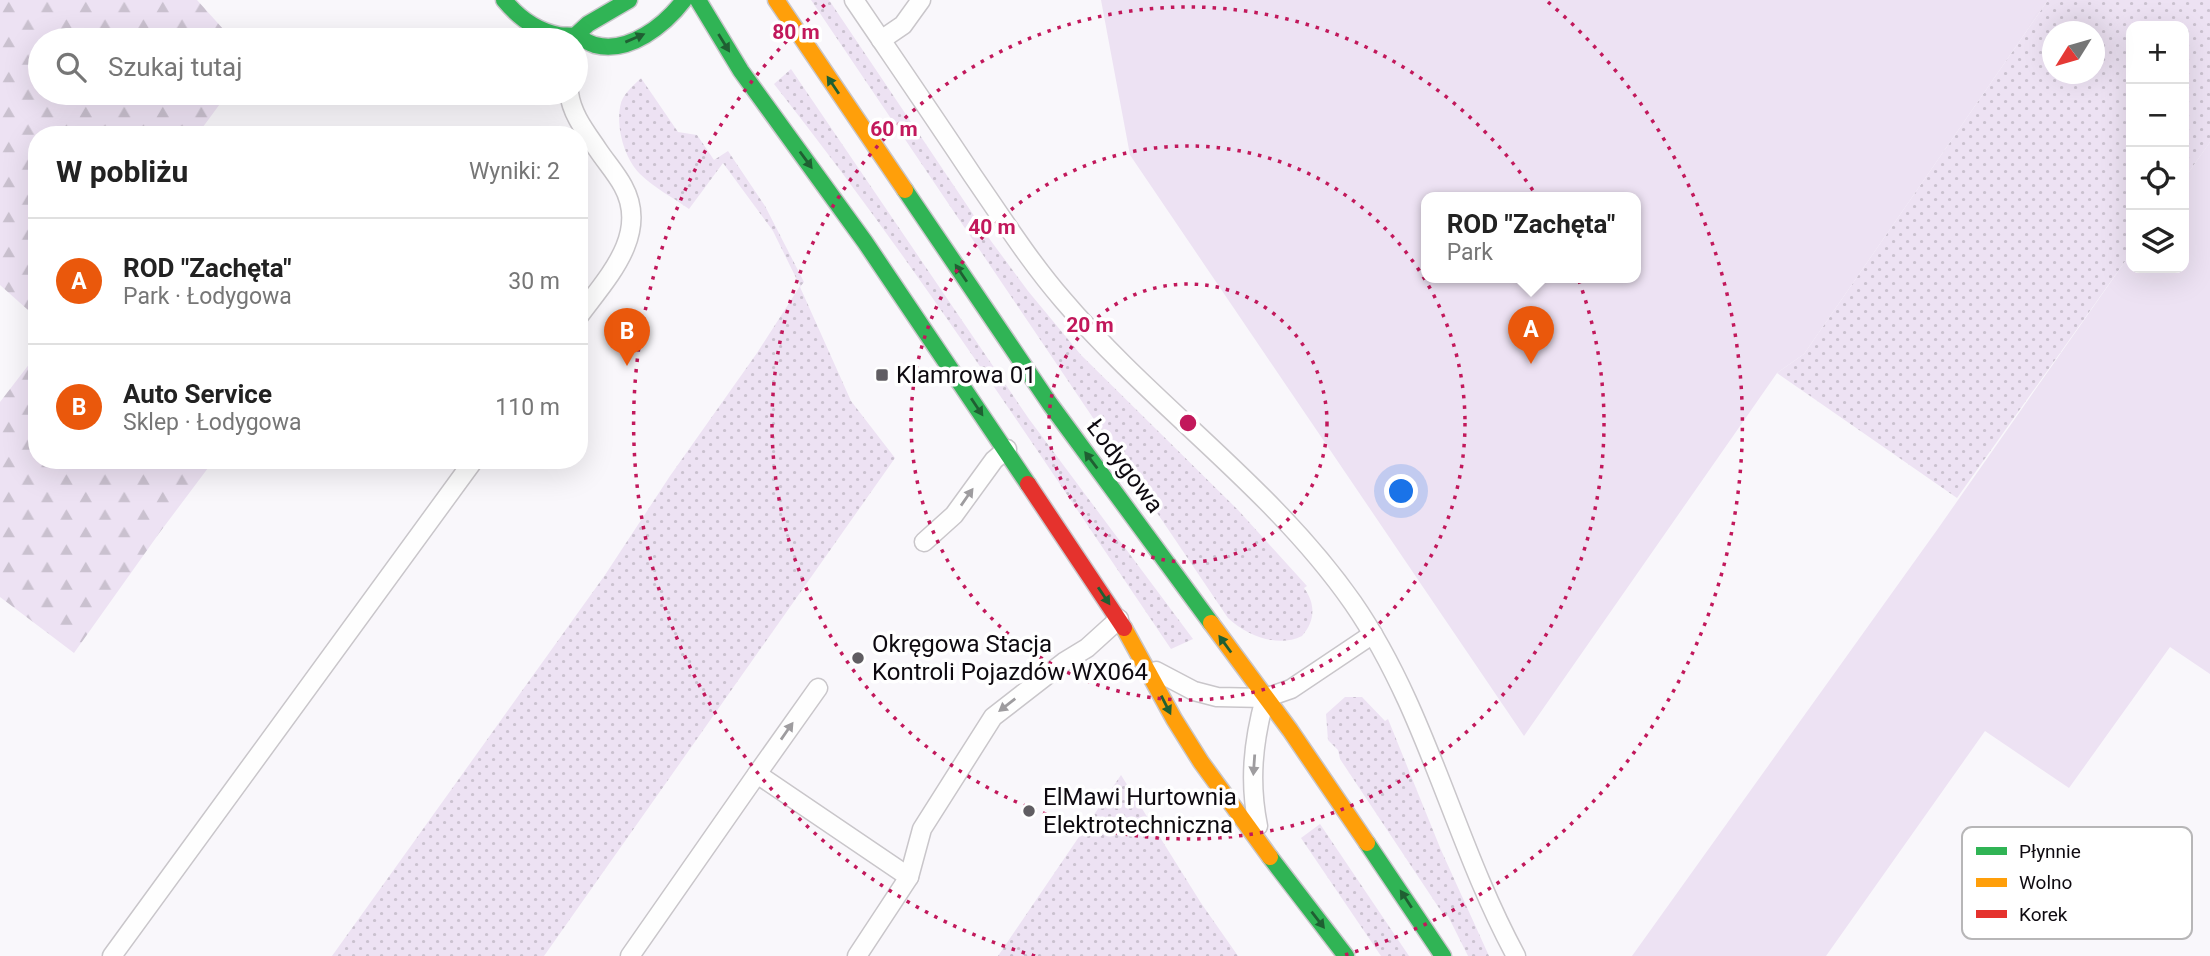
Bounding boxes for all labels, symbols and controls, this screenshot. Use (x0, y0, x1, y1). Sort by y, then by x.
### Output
text: 80 m (772, 20, 820, 44)
north arrow (2042, 21, 2105, 84)
map controls (2126, 21, 2189, 273)
button: + (2126, 21, 2189, 84)
search box (28, 28, 588, 105)
one-way arrow (625, 32, 645, 44)
one-way arrow (717, 33, 730, 53)
icon: search (52, 48, 90, 86)
text: Szukaj tutaj (108, 52, 242, 82)
one-way arrow (827, 75, 840, 95)
button: − (2126, 84, 2189, 147)
text: 60 m (870, 117, 918, 141)
button: locate (2126, 147, 2189, 210)
one-way arrow (799, 150, 813, 169)
text: W pobliżu (56, 154, 188, 189)
text: Wyniki: 2 (469, 158, 560, 185)
popup (1421, 192, 1641, 283)
text: ROD "Zachęta" (1447, 209, 1615, 239)
button: layers (2126, 210, 2189, 273)
text: 40 m (968, 215, 1016, 239)
text: Park (1447, 239, 1493, 266)
text: ROD "Zachęta" (123, 253, 292, 283)
one-way arrow (954, 264, 968, 282)
text: A (71, 268, 87, 295)
text: 30 m (508, 268, 560, 295)
text: Park · Łodygowa (123, 283, 292, 310)
pin: A (1508, 306, 1554, 364)
pin: B (604, 308, 650, 366)
text: 20 m (1066, 313, 1114, 337)
place label: Klamrowa 01 (896, 361, 1037, 389)
marker: Klamrowa 01 (874, 367, 890, 383)
text: Auto Service (123, 379, 272, 409)
text: B (72, 394, 86, 421)
text: 110 m (495, 394, 560, 421)
one-way arrow (971, 397, 984, 417)
text: Sklep · Łodygowa (123, 409, 301, 436)
centre of rings (1176, 411, 1200, 435)
street label: Łodygowa (1081, 414, 1169, 518)
one-way arrow (1084, 450, 1098, 469)
your location (1384, 474, 1418, 508)
one-way arrow (960, 488, 974, 506)
one-way arrow (1097, 587, 1111, 605)
place label: Okręgowa Stacja Kontroli Pojazdów WX064 (872, 630, 1148, 686)
one-way arrow (1218, 635, 1232, 653)
marker: Okręgowa Stacja Kontroli Pojazdów WX064 (850, 650, 866, 666)
one-way arrow (1161, 695, 1172, 715)
one-way arrow (999, 698, 1017, 713)
one-way arrow (780, 722, 794, 740)
one-way arrow (1248, 755, 1259, 777)
place label: ElMawi Hurtownia Elektrotechniczna (1043, 783, 1237, 839)
marker: ElMawi Hurtownia Elektrotechniczna (1021, 803, 1037, 819)
legend (1962, 827, 2192, 939)
text: Płynnie (2019, 840, 2081, 863)
text: Wolno (2019, 871, 2072, 894)
one-way arrow (1400, 889, 1413, 908)
text: Korek (2019, 903, 2068, 926)
one-way arrow (1310, 911, 1325, 929)

